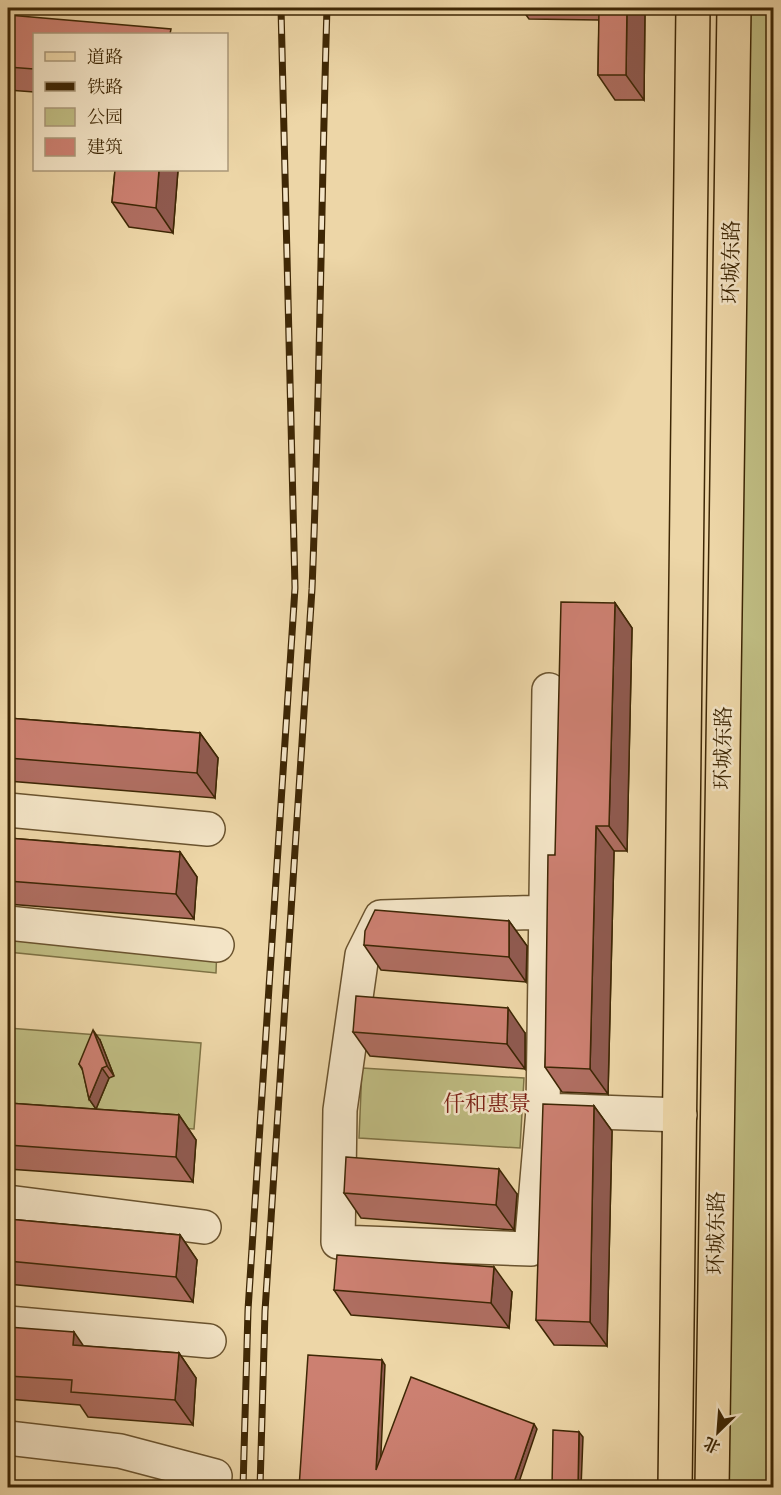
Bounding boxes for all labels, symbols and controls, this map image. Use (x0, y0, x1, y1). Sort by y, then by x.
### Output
legend (33, 33, 228, 171)
text: 道路 (87, 45, 123, 70)
text: 铁路 (87, 75, 123, 100)
text: 公园 (87, 105, 123, 130)
text: 建筑 (87, 135, 123, 160)
street label: 环城东路 (716, 220, 747, 304)
street label: 环城东路 (708, 706, 739, 790)
district label: 仟和惠景 (443, 1089, 531, 1119)
street label: 环城东路 (701, 1191, 732, 1275)
north arrow (688, 1402, 748, 1462)
text: 北 (700, 1431, 724, 1458)

